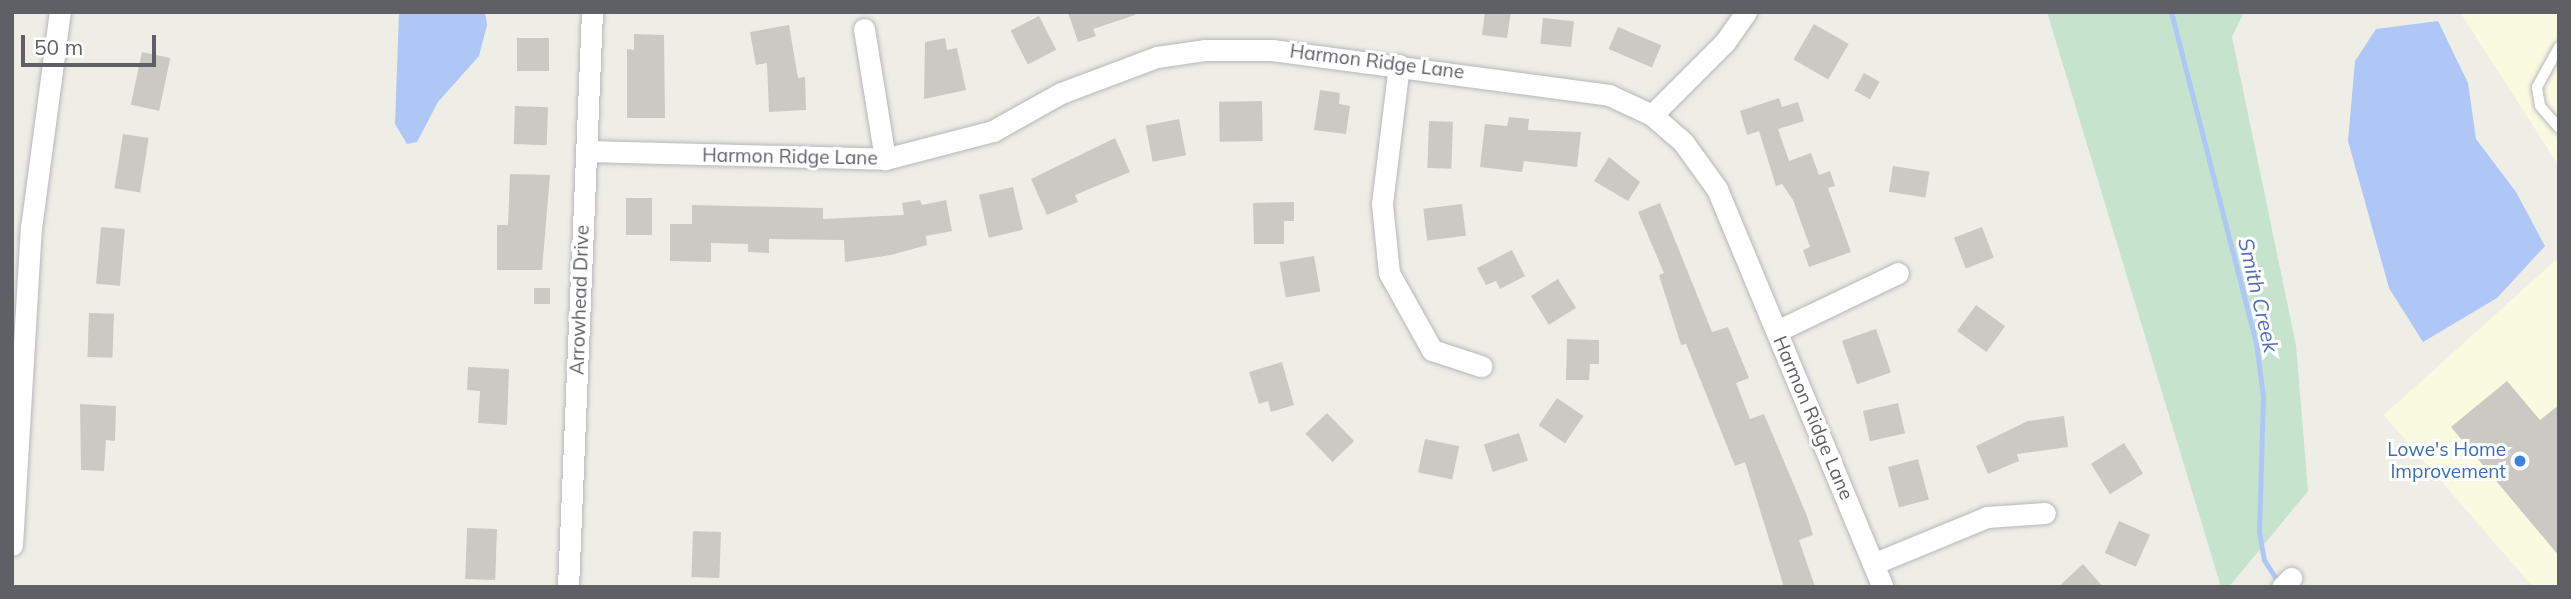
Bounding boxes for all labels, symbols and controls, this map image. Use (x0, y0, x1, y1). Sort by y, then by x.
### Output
scale bar (24, 21, 159, 65)
text: 50 m (34, 34, 83, 60)
street label: Harmon Ridge Lane (1289, 40, 1465, 84)
street label: Harmon Ridge Lane (702, 144, 878, 170)
street label: Arrowhead Drive (566, 225, 594, 375)
water label: Smith Creek (2234, 235, 2284, 355)
street label: Harmon Ridge Lane (1768, 333, 1858, 503)
place label: Lowe's Home Improvement (2387, 439, 2506, 483)
marker: Lowe's Home Improvement (2512, 453, 2528, 469)

